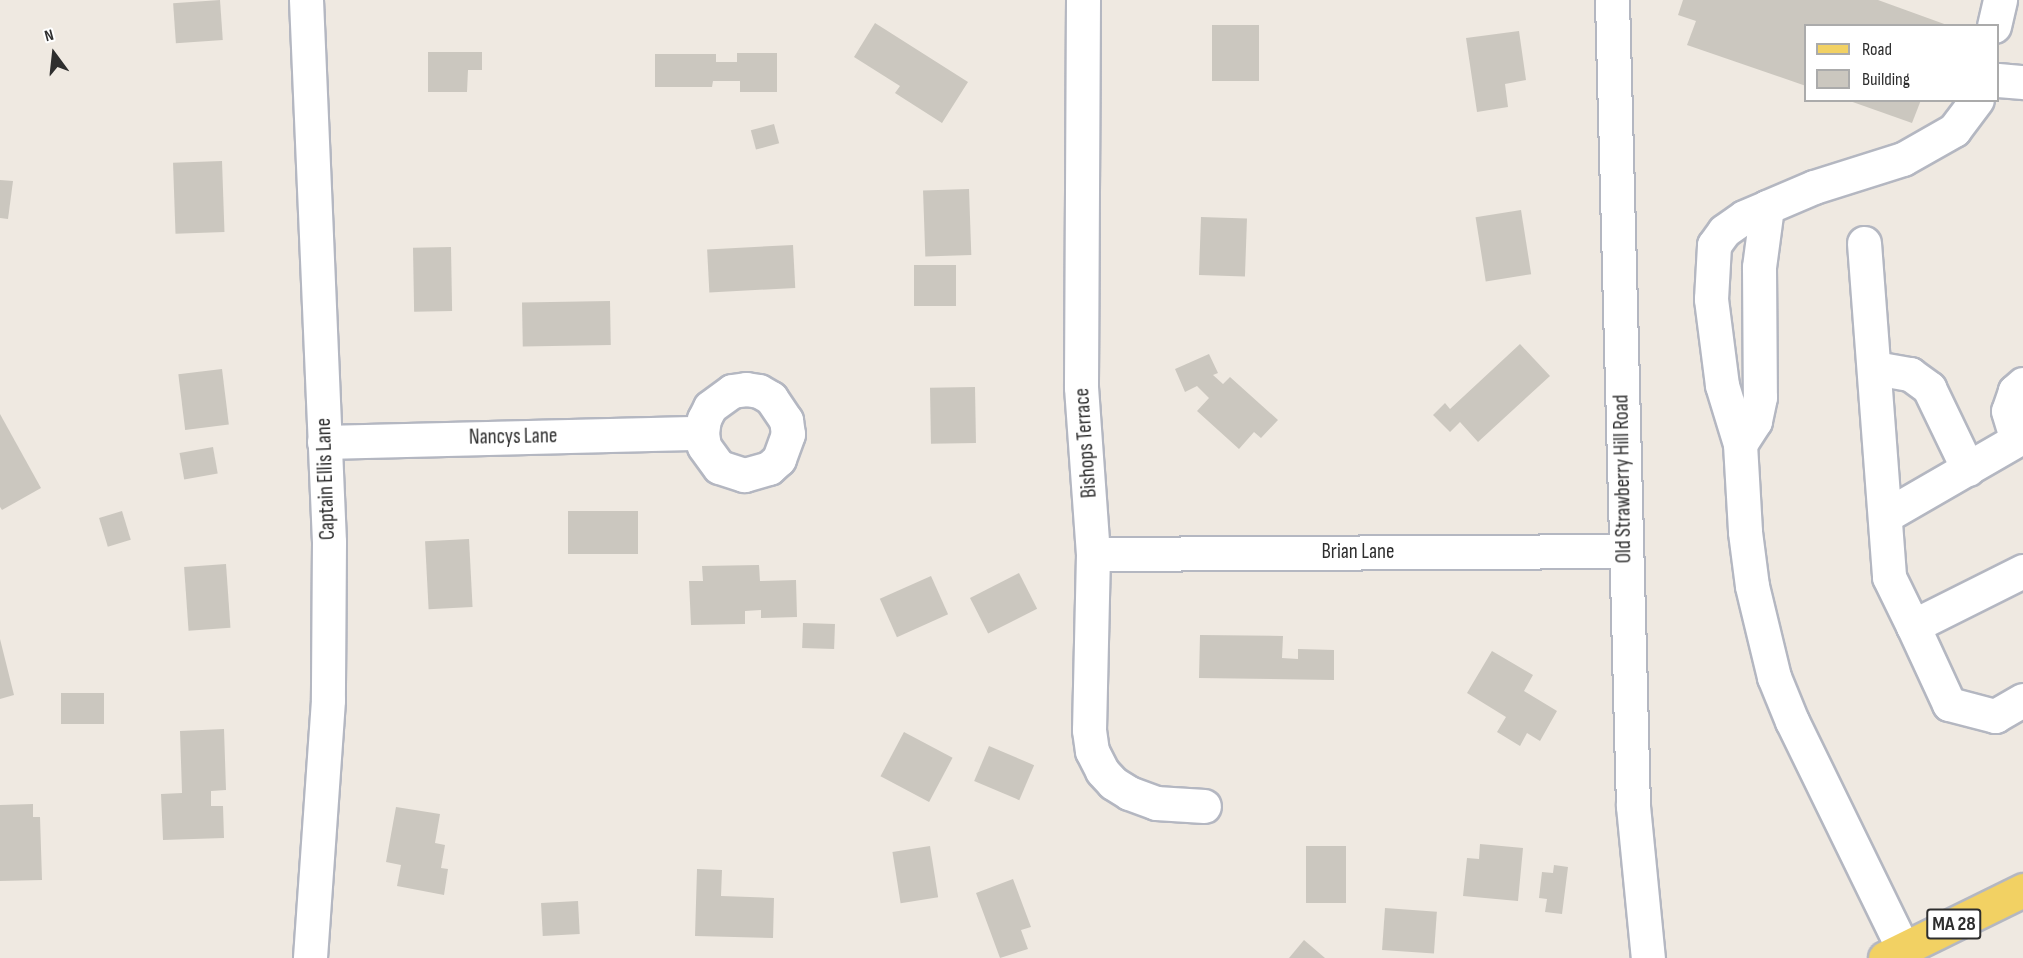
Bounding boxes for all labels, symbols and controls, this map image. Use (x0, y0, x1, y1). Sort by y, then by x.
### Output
north arrow (24, 24, 84, 84)
legend (1804, 24, 1999, 102)
text: N (43, 26, 56, 46)
text: Road (1862, 39, 1892, 60)
text: Building (1862, 69, 1910, 90)
street label: Bishops Terrace (1070, 387, 1102, 499)
street label: Old Strawberry Hill Road (1609, 394, 1637, 564)
street label: Captain Ellis Lane (311, 417, 341, 541)
street label: Nancys Lane (469, 424, 557, 450)
street label: Brian Lane (1322, 539, 1394, 565)
road number: MA 28 (1926, 907, 1982, 941)

